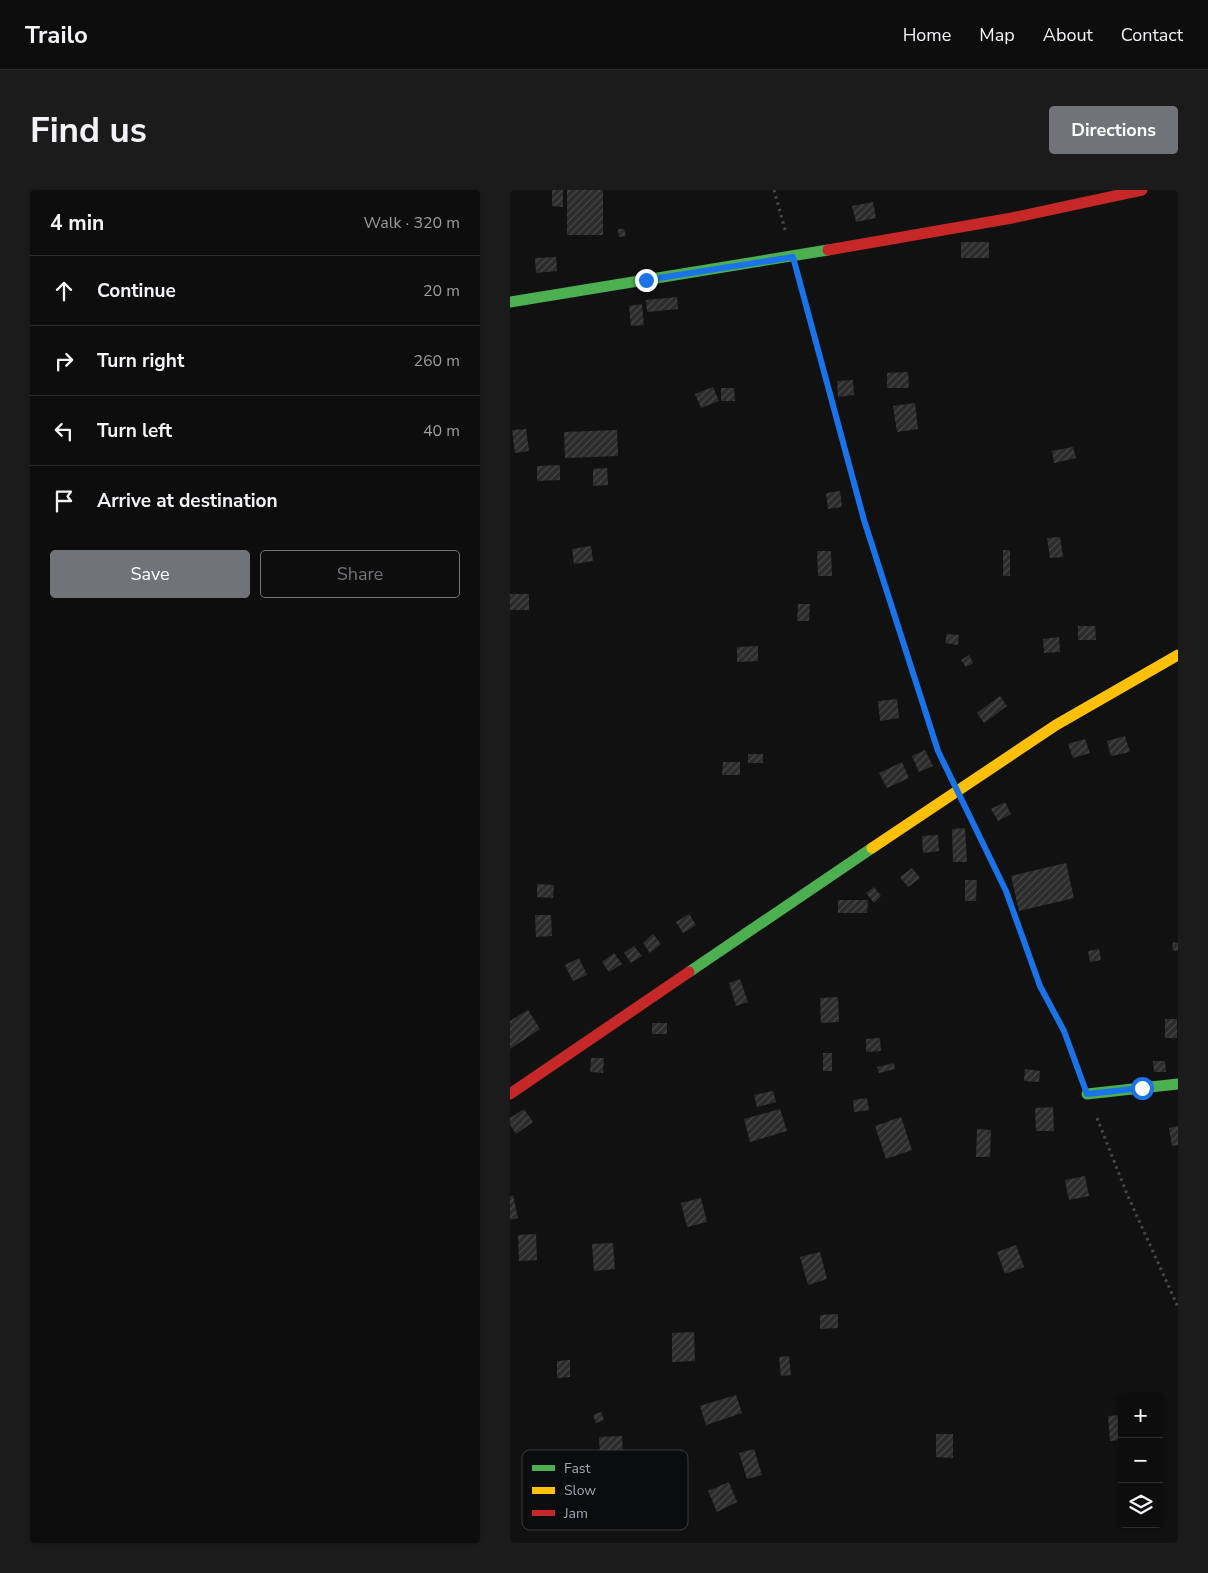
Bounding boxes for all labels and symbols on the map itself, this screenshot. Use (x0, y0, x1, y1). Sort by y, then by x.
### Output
route end (635, 269, 658, 292)
route start (1131, 1077, 1154, 1100)
legend (522, 1450, 688, 1530)
text: Fast (564, 1459, 590, 1478)
text: Slow (564, 1481, 596, 1500)
text: Jam (563, 1504, 588, 1523)

